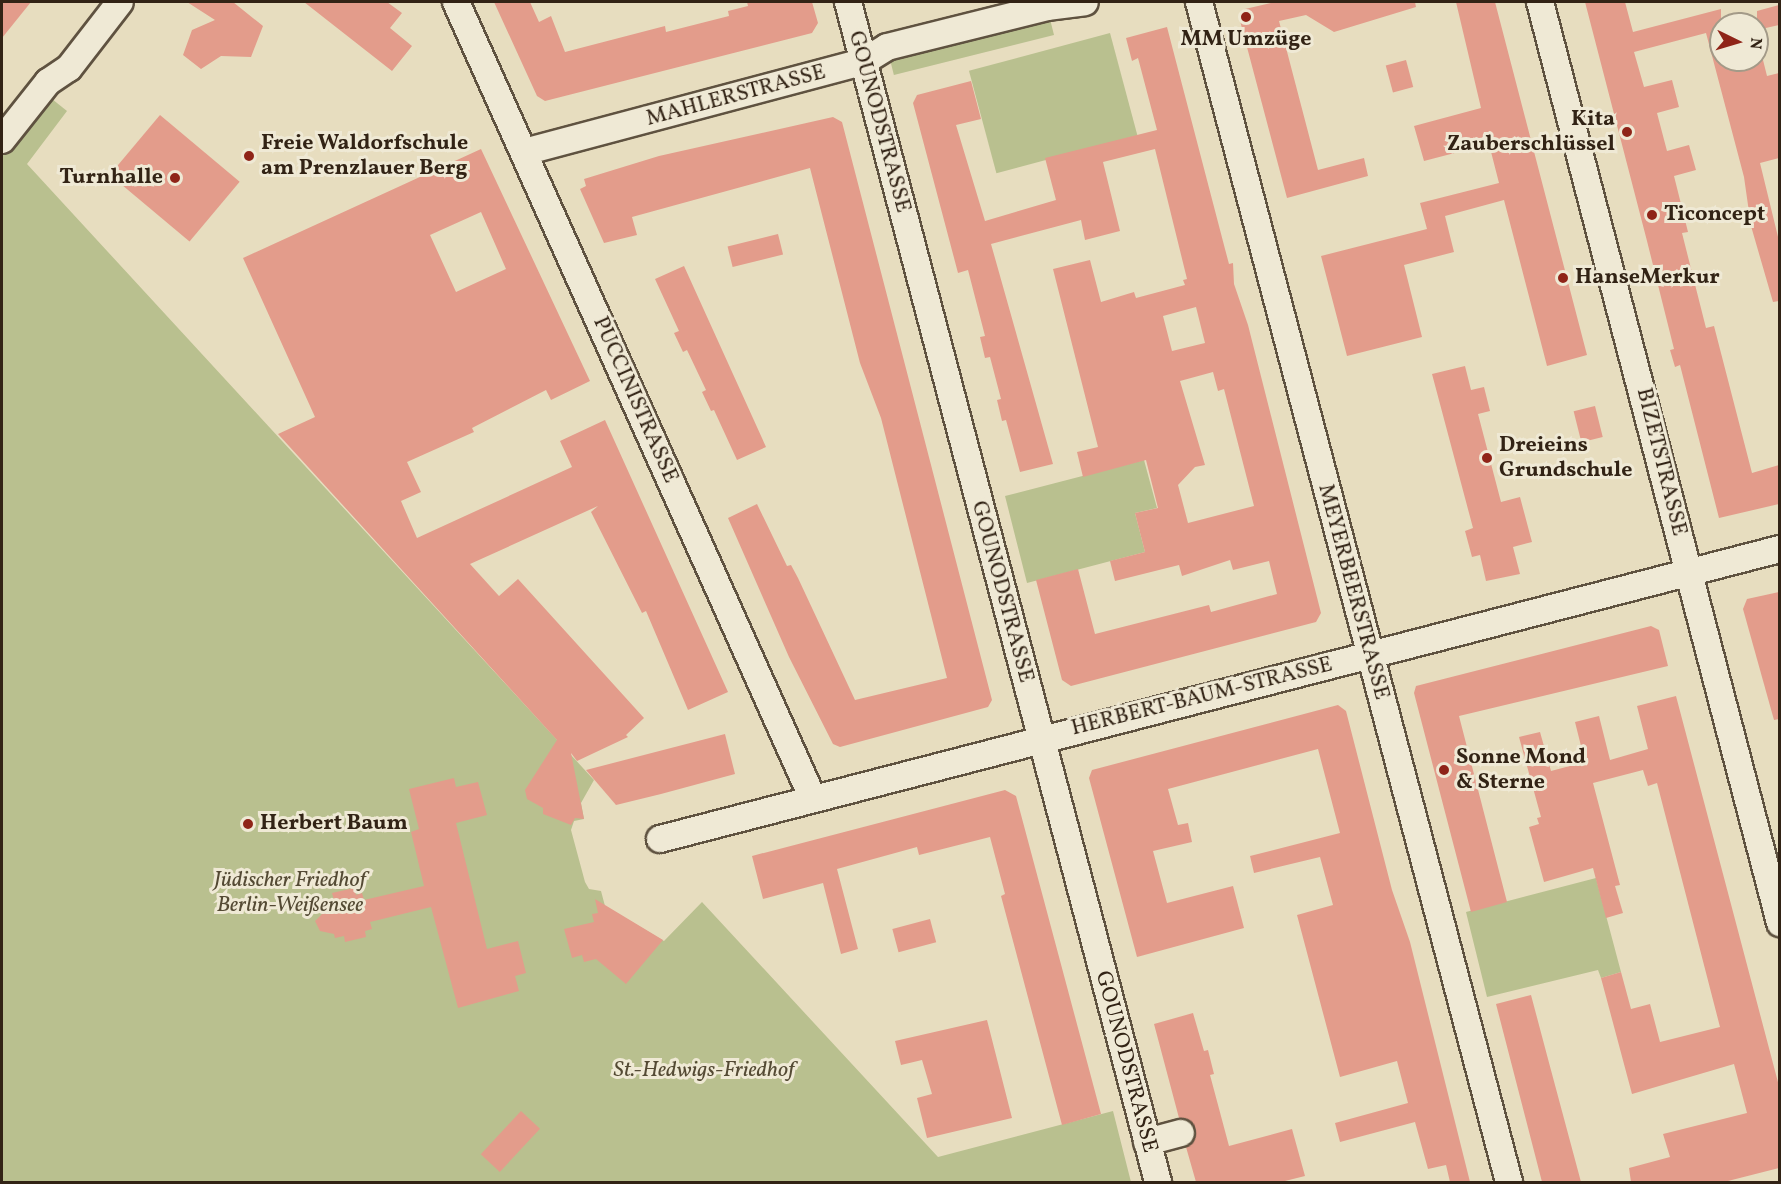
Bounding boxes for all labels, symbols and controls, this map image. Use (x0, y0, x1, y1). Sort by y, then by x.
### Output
marker: MM Umzüge (1239, 10, 1253, 24)
north arrow (1709, 12, 1769, 72)
place label: MM Umzüge (1180, 27, 1312, 53)
street label: GOUNODSTRASSE (842, 28, 916, 216)
text: N (1743, 37, 1766, 50)
street label: MAHLERSTRASSE (643, 59, 829, 133)
place label: Kita Zauberschlüssel (1447, 106, 1615, 158)
marker: Kita Zauberschlüssel (1620, 125, 1634, 139)
place label: Freie Waldorfschule am Prenzlauer Berg (261, 130, 469, 182)
marker: Freie Waldorfschule am Prenzlauer Berg (242, 149, 256, 163)
place label: Turnhalle (59, 165, 163, 191)
marker: Turnhalle (168, 171, 182, 185)
place label: Ticoncept (1664, 202, 1765, 228)
marker: Ticoncept (1645, 208, 1659, 222)
place label: HanseMerkur (1575, 265, 1720, 291)
marker: HanseMerkur (1556, 271, 1570, 285)
street label: PUCCINISTRASSE (586, 313, 684, 487)
street label: BIZETSTRASSE (1630, 385, 1692, 539)
place label: Dreieins Grundschule (1499, 432, 1632, 484)
marker: Dreieins Grundschule (1480, 451, 1494, 465)
street label: MEYERBEERSTRASSE (1311, 481, 1395, 703)
street label: GOUNODSTRASSE (965, 498, 1039, 686)
street label: HERBERT-BAUM-STRASSE (1069, 652, 1335, 742)
place label: Sonne Mond & Sterne (1456, 744, 1586, 796)
marker: Sonne Mond & Sterne (1437, 763, 1451, 777)
place label: Herbert Baum (260, 811, 408, 837)
marker: Herbert Baum (241, 817, 255, 831)
park label: Jüdischer Friedhof Berlin-Weißensee (214, 867, 366, 918)
street label: GOUNODSTRASSE (1089, 968, 1163, 1156)
park label: St.-Hedwigs-Friedhof (614, 1058, 794, 1084)

